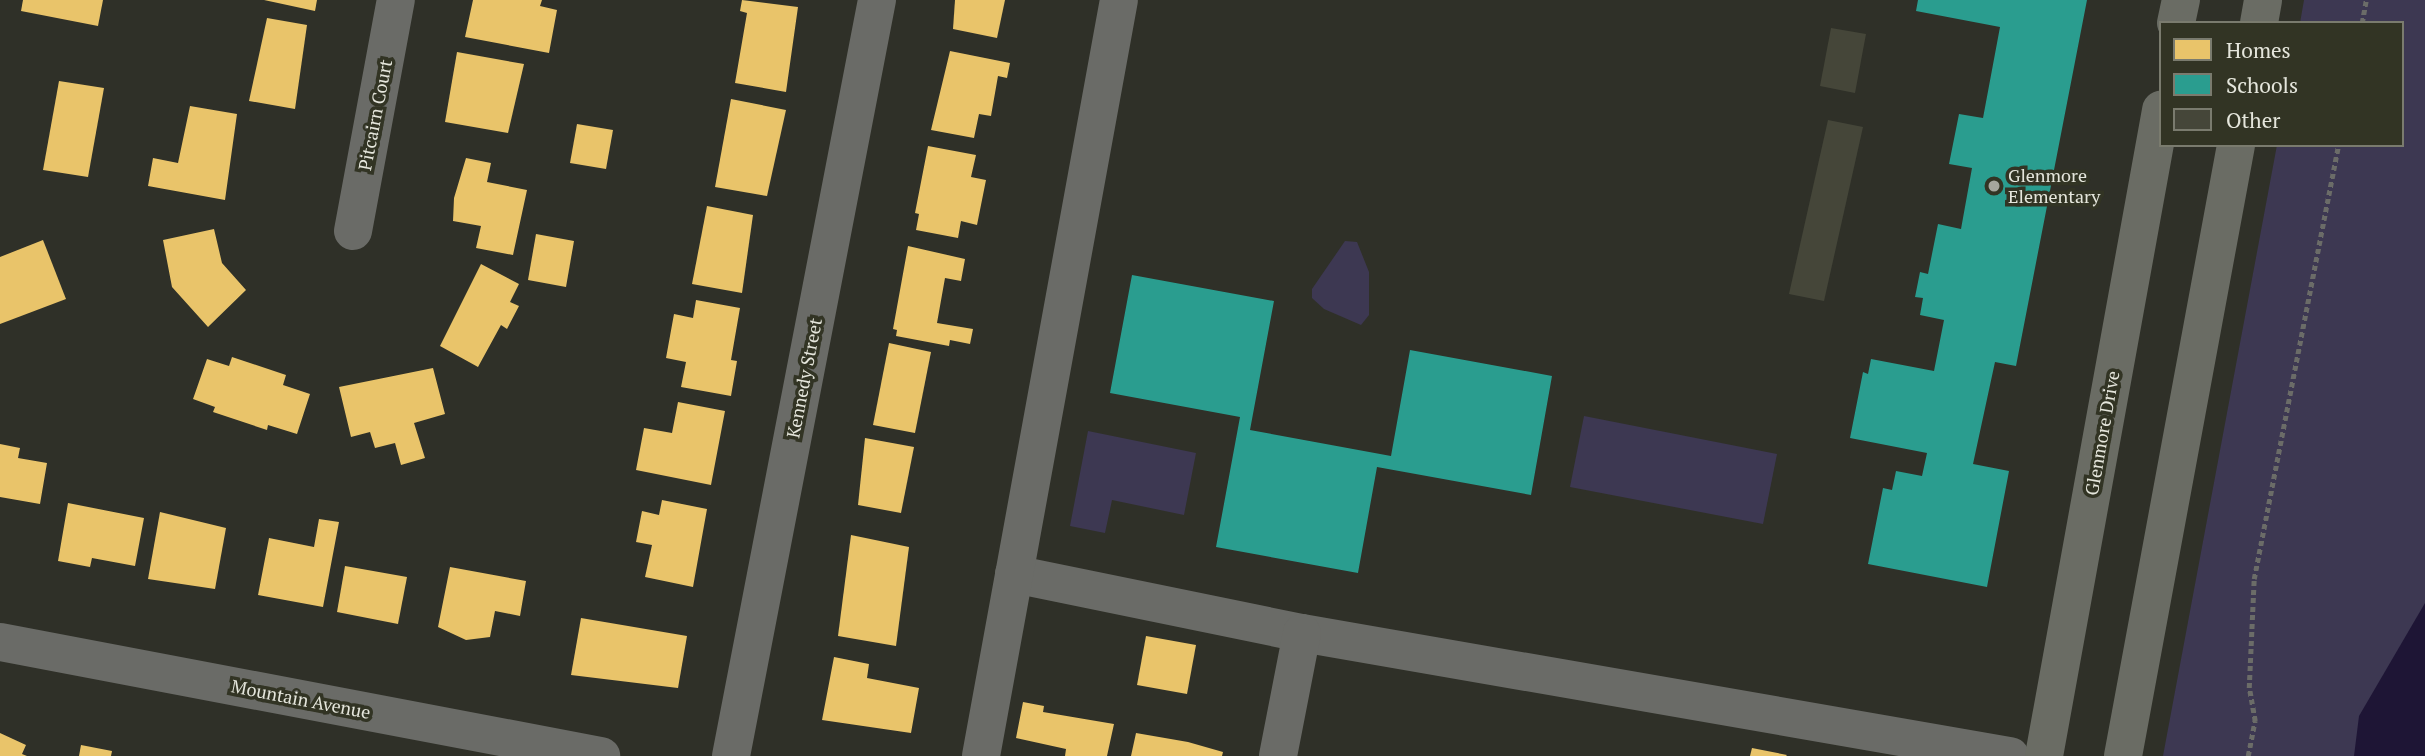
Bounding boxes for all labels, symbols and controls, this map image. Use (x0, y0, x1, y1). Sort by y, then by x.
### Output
legend (2159, 21, 2404, 147)
text: Homes (2226, 36, 2291, 64)
street label: Pitcairn Court (354, 58, 396, 172)
text: Schools (2226, 71, 2298, 99)
text: Other (2226, 106, 2280, 134)
place label: Glenmore Elementary (2008, 165, 2100, 208)
marker: Glenmore Elementary (1986, 178, 2002, 194)
street label: Kennedy Street (782, 316, 826, 440)
street label: Glenmore Drive (2080, 369, 2124, 497)
street label: Mountain Avenue (229, 675, 373, 723)

